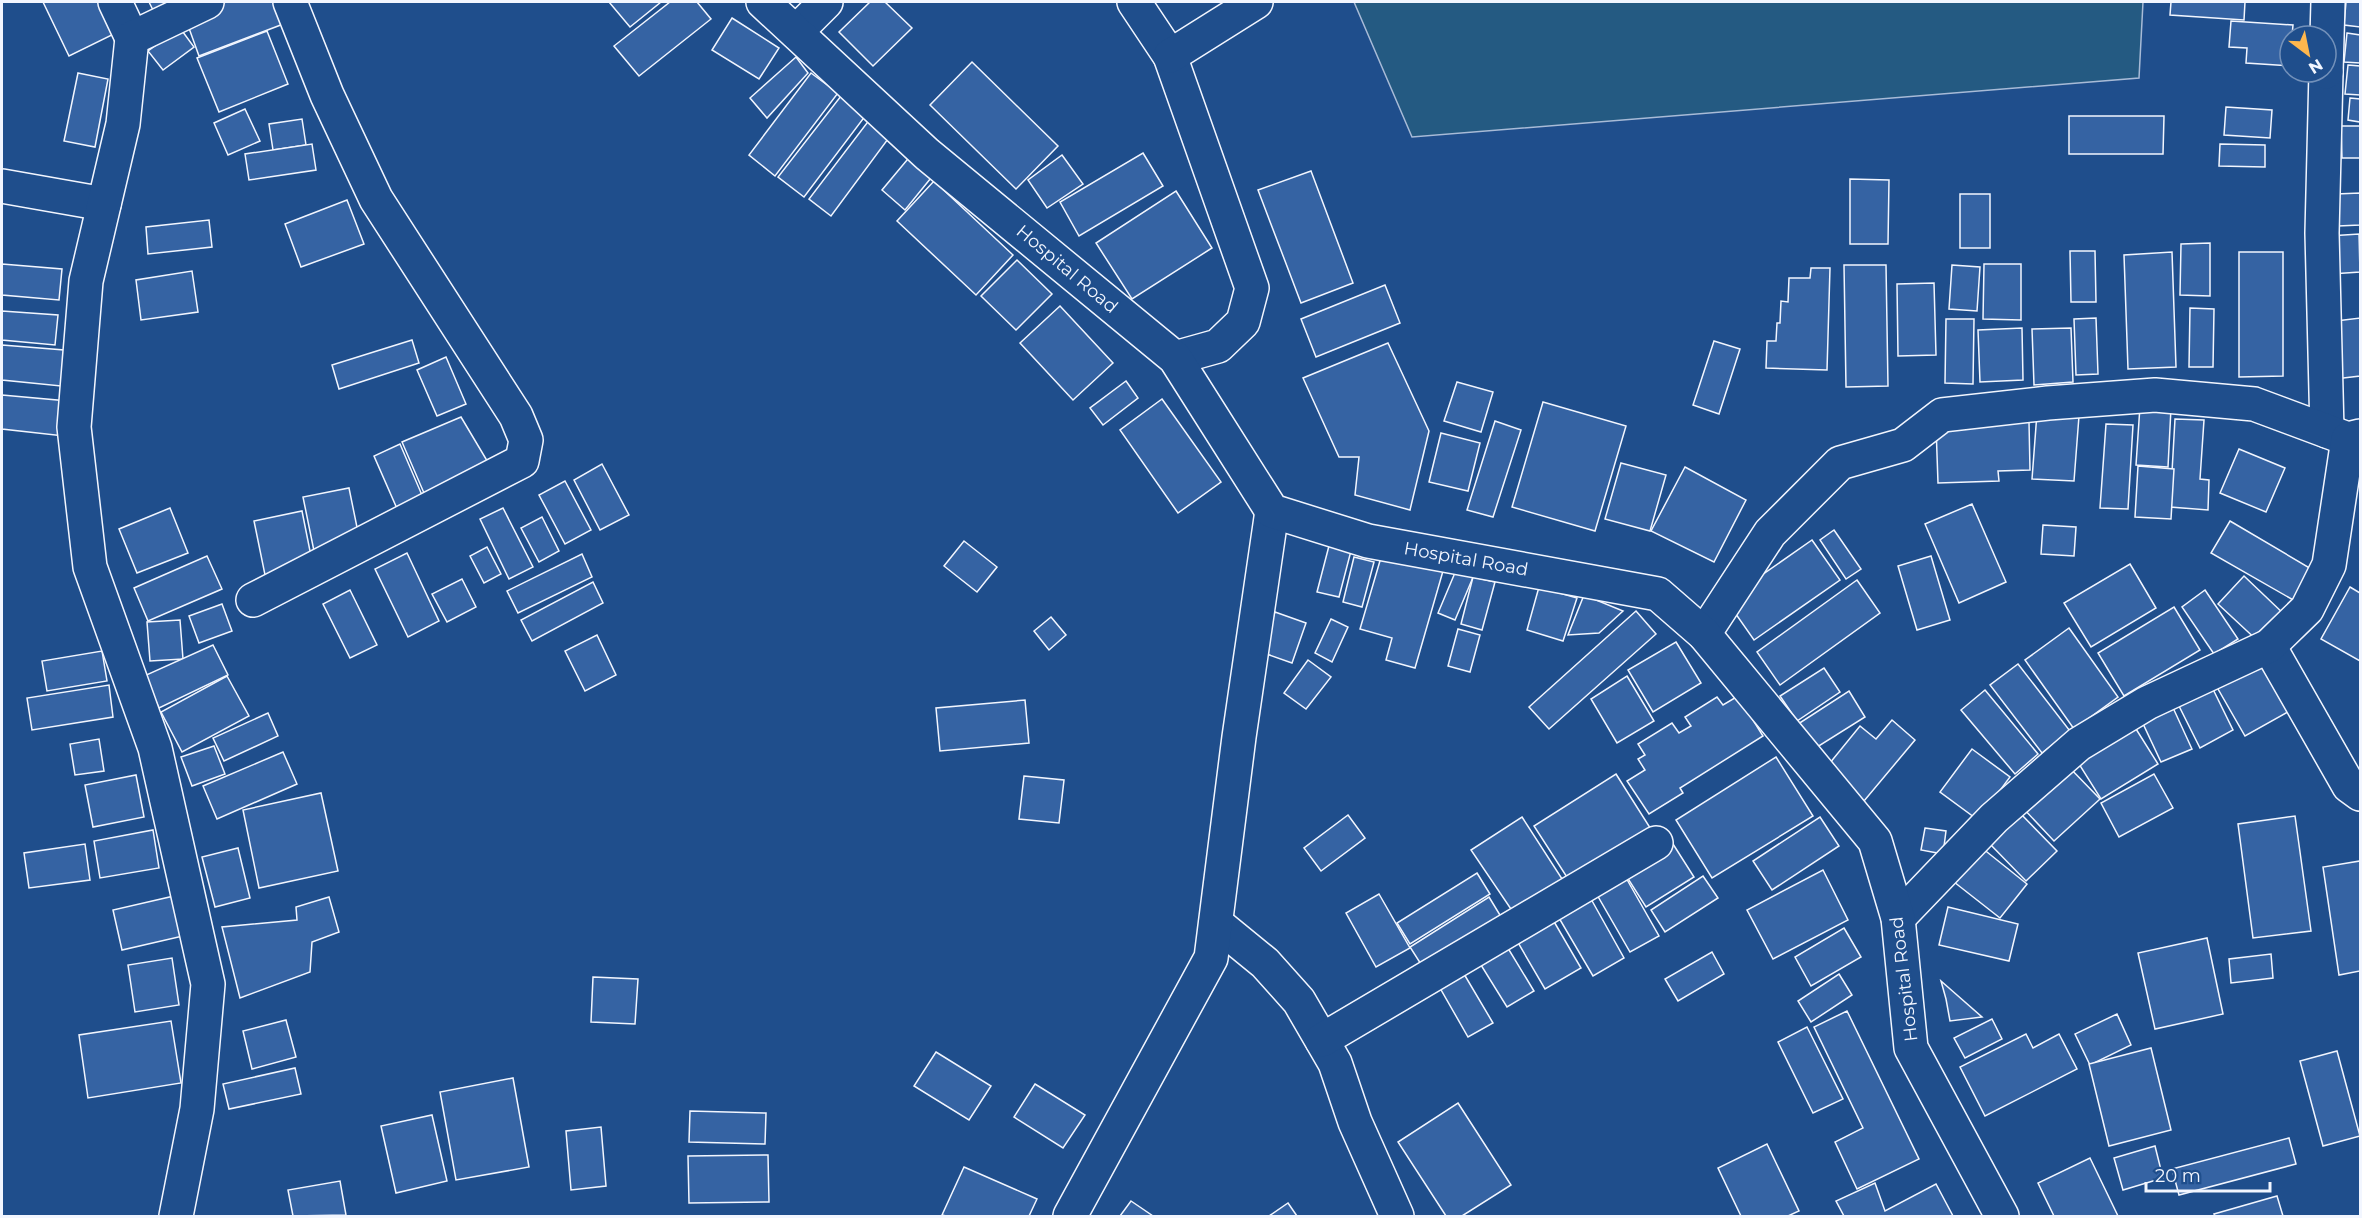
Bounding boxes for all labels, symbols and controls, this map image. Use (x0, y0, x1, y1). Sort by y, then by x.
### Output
north arrow (2278, 24, 2338, 84)
text: N (2305, 55, 2326, 78)
street label: Hospital Road (1012, 220, 1122, 318)
street label: Hospital Road (1402, 537, 1530, 581)
street label: Hospital Road (1885, 915, 1923, 1043)
scale bar (2146, 1155, 2270, 1193)
text: 20 m (2155, 1165, 2201, 1187)

